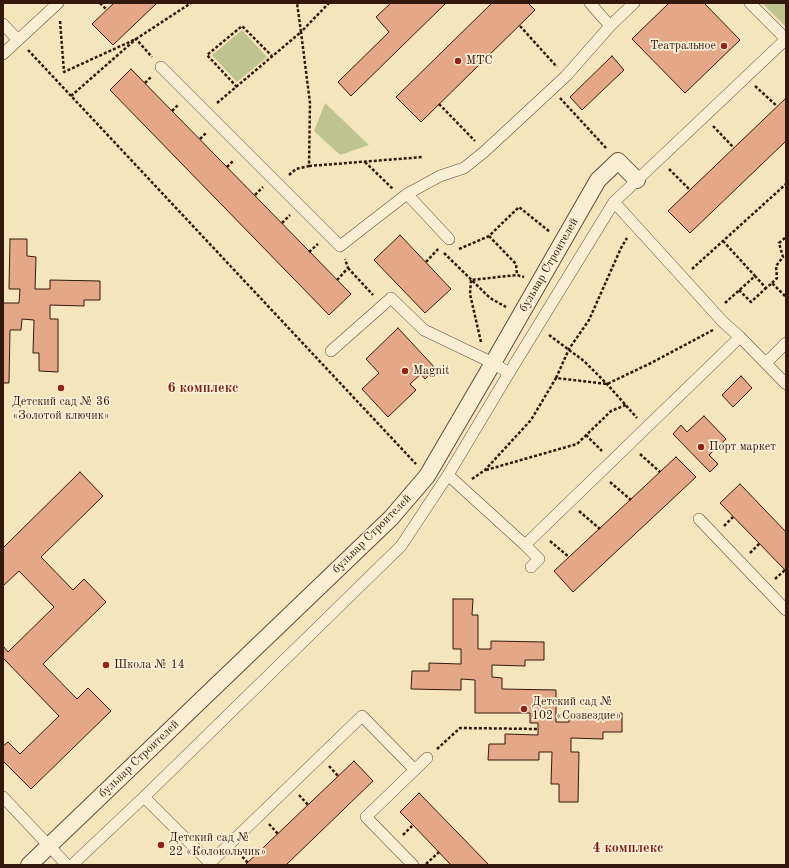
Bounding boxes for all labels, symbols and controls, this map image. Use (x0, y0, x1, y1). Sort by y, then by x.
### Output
place label: Театральное (650, 39, 716, 53)
marker: Театральное (719, 41, 729, 51)
place label: МТС (466, 54, 493, 68)
marker: МТС (453, 56, 463, 66)
street label: бульвар Строителей (516, 215, 582, 315)
place label: Magnit (413, 364, 449, 378)
marker: Magnit (400, 366, 410, 376)
district label: 6 комплекс (167, 380, 239, 396)
marker: Детский сад № 36 «Золотой ключик» (56, 383, 66, 393)
place label: Детский сад № 36 «Золотой ключик» (12, 395, 110, 423)
place label: Порт маркет (709, 440, 776, 454)
marker: Порт маркет (696, 442, 706, 452)
street label: бульвар Строителей (329, 491, 415, 577)
place label: Школа № 14 (114, 658, 185, 672)
marker: Школа № 14 (101, 660, 111, 670)
place label: Детский сад № 102 «Созвездие» (532, 695, 621, 723)
marker: Детский сад № 102 «Созвездие» (519, 704, 529, 714)
street label: бульвар Строителей (96, 717, 182, 801)
place label: Детский сад № 22 «Колокольчик» (169, 831, 266, 859)
marker: Детский сад № 22 «Колокольчик» (156, 840, 166, 850)
district label: 4 комплекс (592, 840, 664, 856)

